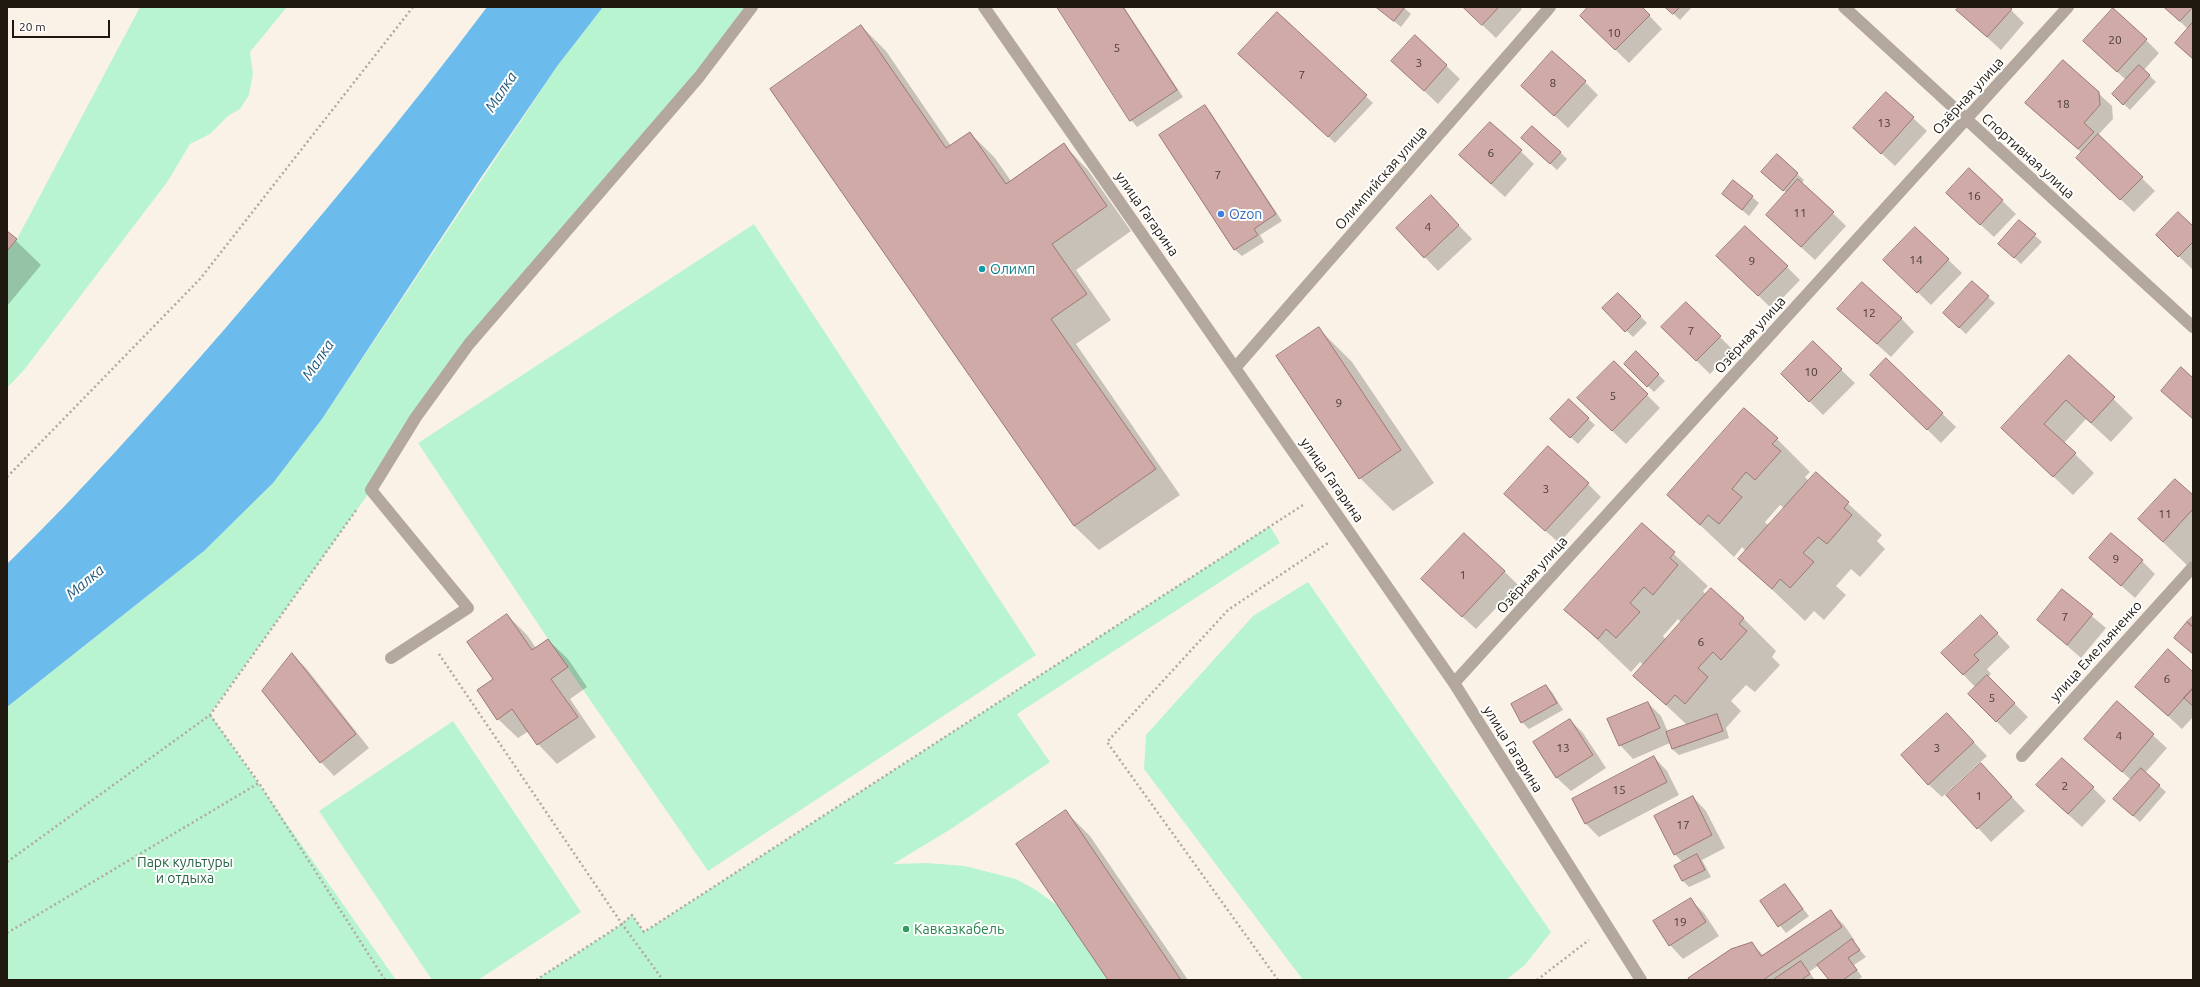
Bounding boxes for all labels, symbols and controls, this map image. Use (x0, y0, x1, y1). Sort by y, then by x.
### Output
scale bar (14, 12, 112, 38)
text: 20 m (19, 20, 46, 33)
house number: 10 (1607, 26, 1621, 40)
house number: 20 (2108, 33, 2122, 47)
house number: 5 (1114, 41, 1120, 55)
street label: Озёрная улица (1929, 54, 2007, 138)
house number: 3 (1416, 56, 1422, 70)
house number: 7 (1299, 68, 1305, 82)
water label: Малка (481, 69, 521, 115)
house number: 8 (1550, 76, 1556, 90)
house number: 18 (2056, 97, 2070, 111)
street label: Спортивная улица (1978, 110, 2078, 202)
house number: 13 (1877, 116, 1891, 130)
street label: Олимпийская улица (1331, 123, 1431, 233)
house number: 6 (1488, 146, 1494, 160)
house number: 7 (1215, 168, 1221, 182)
street label: улица Гагарина (1112, 169, 1182, 259)
house number: 16 (1967, 189, 1981, 203)
place label: Ozon (1229, 206, 1262, 222)
house number: 11 (1793, 206, 1807, 220)
marker: Ozon (1216, 209, 1226, 219)
house number: 4 (1425, 220, 1431, 234)
house number: 14 (1909, 253, 1923, 267)
house number: 9 (1749, 254, 1755, 268)
place label: Олимп (990, 261, 1035, 277)
marker: Олимп (977, 264, 987, 274)
street label: Озёрная улица (1711, 293, 1789, 377)
house number: 12 (1862, 306, 1876, 320)
house number: 7 (1688, 324, 1694, 338)
water label: Малка (298, 337, 338, 383)
house number: 10 (1804, 365, 1818, 379)
house number: 5 (1610, 389, 1616, 403)
house number: 9 (1336, 396, 1342, 410)
street label: улица Гагарина (1297, 435, 1367, 525)
house number: 3 (1543, 482, 1549, 496)
house number: 11 (2158, 507, 2172, 521)
street label: Озёрная улица (1493, 533, 1571, 617)
house number: 9 (2113, 552, 2119, 566)
water label: Малка (62, 561, 108, 603)
house number: 1 (1460, 568, 1466, 582)
street label: улица Емельяненко (2046, 597, 2146, 705)
house number: 7 (2062, 610, 2068, 624)
house number: 6 (1698, 635, 1704, 649)
house number: 6 (2164, 672, 2170, 686)
house number: 5 (1989, 691, 1995, 705)
street label: улица Гагарина (1480, 703, 1546, 795)
house number: 4 (2116, 729, 2122, 743)
house number: 13 (1556, 741, 1570, 755)
house number: 3 (1934, 741, 1940, 755)
house number: 2 (2062, 779, 2068, 793)
house number: 15 (1612, 783, 1626, 797)
house number: 1 (1976, 789, 1982, 803)
house number: 17 (1676, 818, 1690, 832)
park label: Парк культуры и отдыха (137, 854, 233, 886)
house number: 19 (1673, 915, 1687, 929)
place label: Кавказкабель (914, 921, 1004, 937)
marker: Кавказкабель (901, 924, 911, 934)

